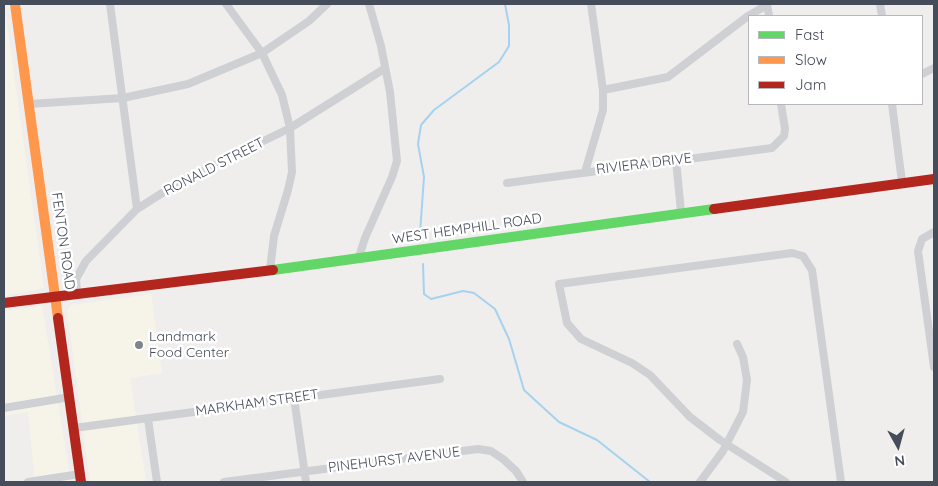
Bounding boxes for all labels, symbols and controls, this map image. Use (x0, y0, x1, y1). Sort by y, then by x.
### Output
legend (748, 15, 923, 105)
text: Fast (795, 25, 824, 44)
text: Slow (795, 50, 827, 69)
text: Jam (795, 75, 826, 94)
street label: RONALD STREET (161, 134, 267, 200)
street label: RIVIERA DRIVE (595, 150, 693, 178)
street label: FENTON ROAD (48, 191, 78, 291)
street label: WEST HEMPHILL ROAD (391, 210, 543, 248)
place label: Landmark Food Center (149, 329, 229, 362)
marker: Landmark Food Center (133, 339, 145, 351)
street label: MARKHAM STREET (194, 386, 320, 420)
north arrow (873, 421, 923, 471)
street label: PINEHURST AVENUE (327, 444, 461, 476)
text: N (894, 451, 906, 470)

